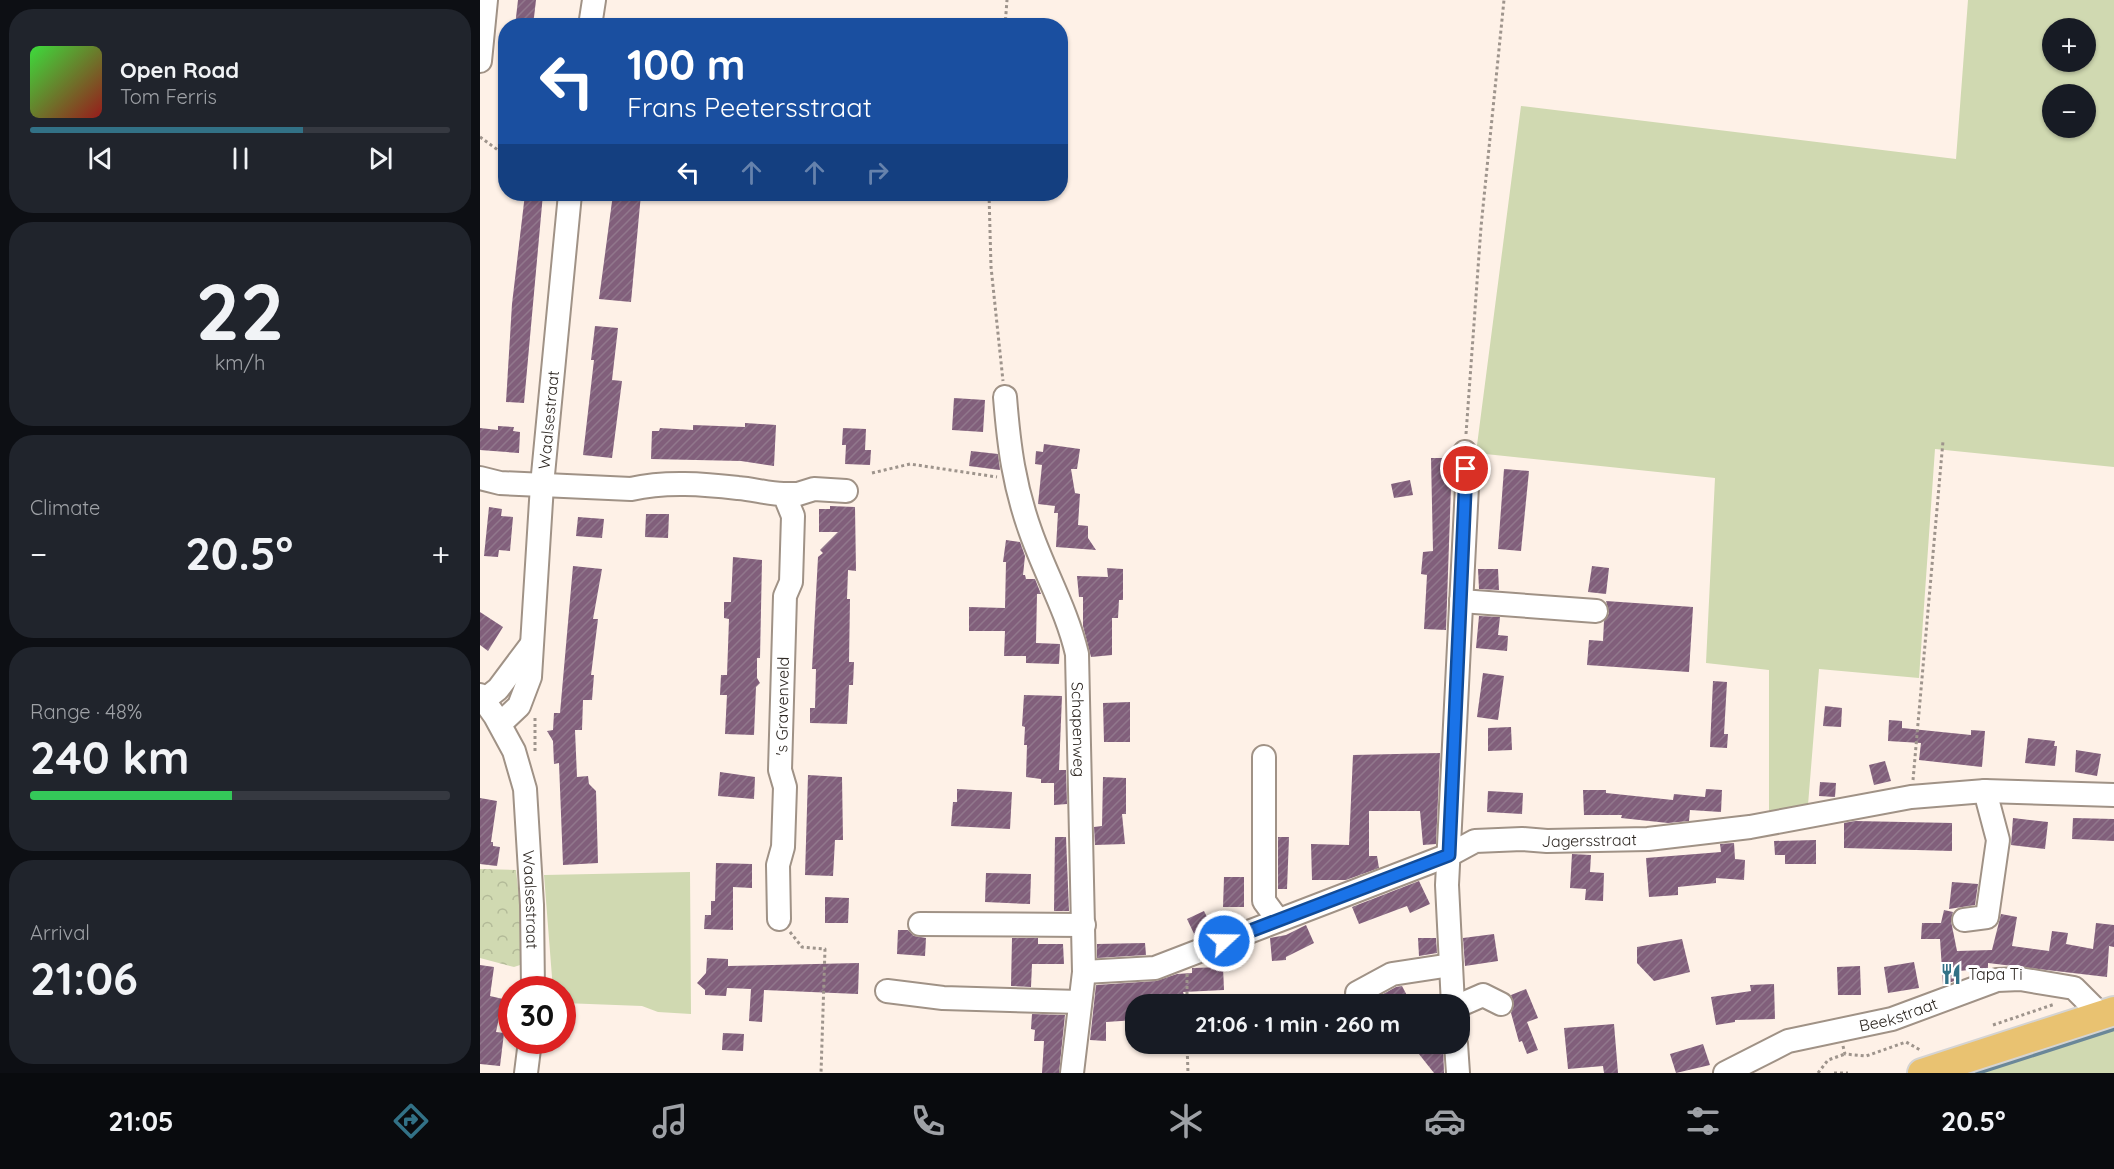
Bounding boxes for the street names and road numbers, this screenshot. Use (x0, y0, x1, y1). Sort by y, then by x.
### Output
street label: Waalsestraat (534, 370, 563, 470)
street label: 's Gravenveld (771, 656, 793, 756)
street label: Schapenweg (1068, 682, 1090, 777)
street label: Jagersstraat (1541, 829, 1637, 851)
street label: Waalsestraat (519, 850, 543, 949)
street label: Beekstraat (1857, 993, 1940, 1036)

